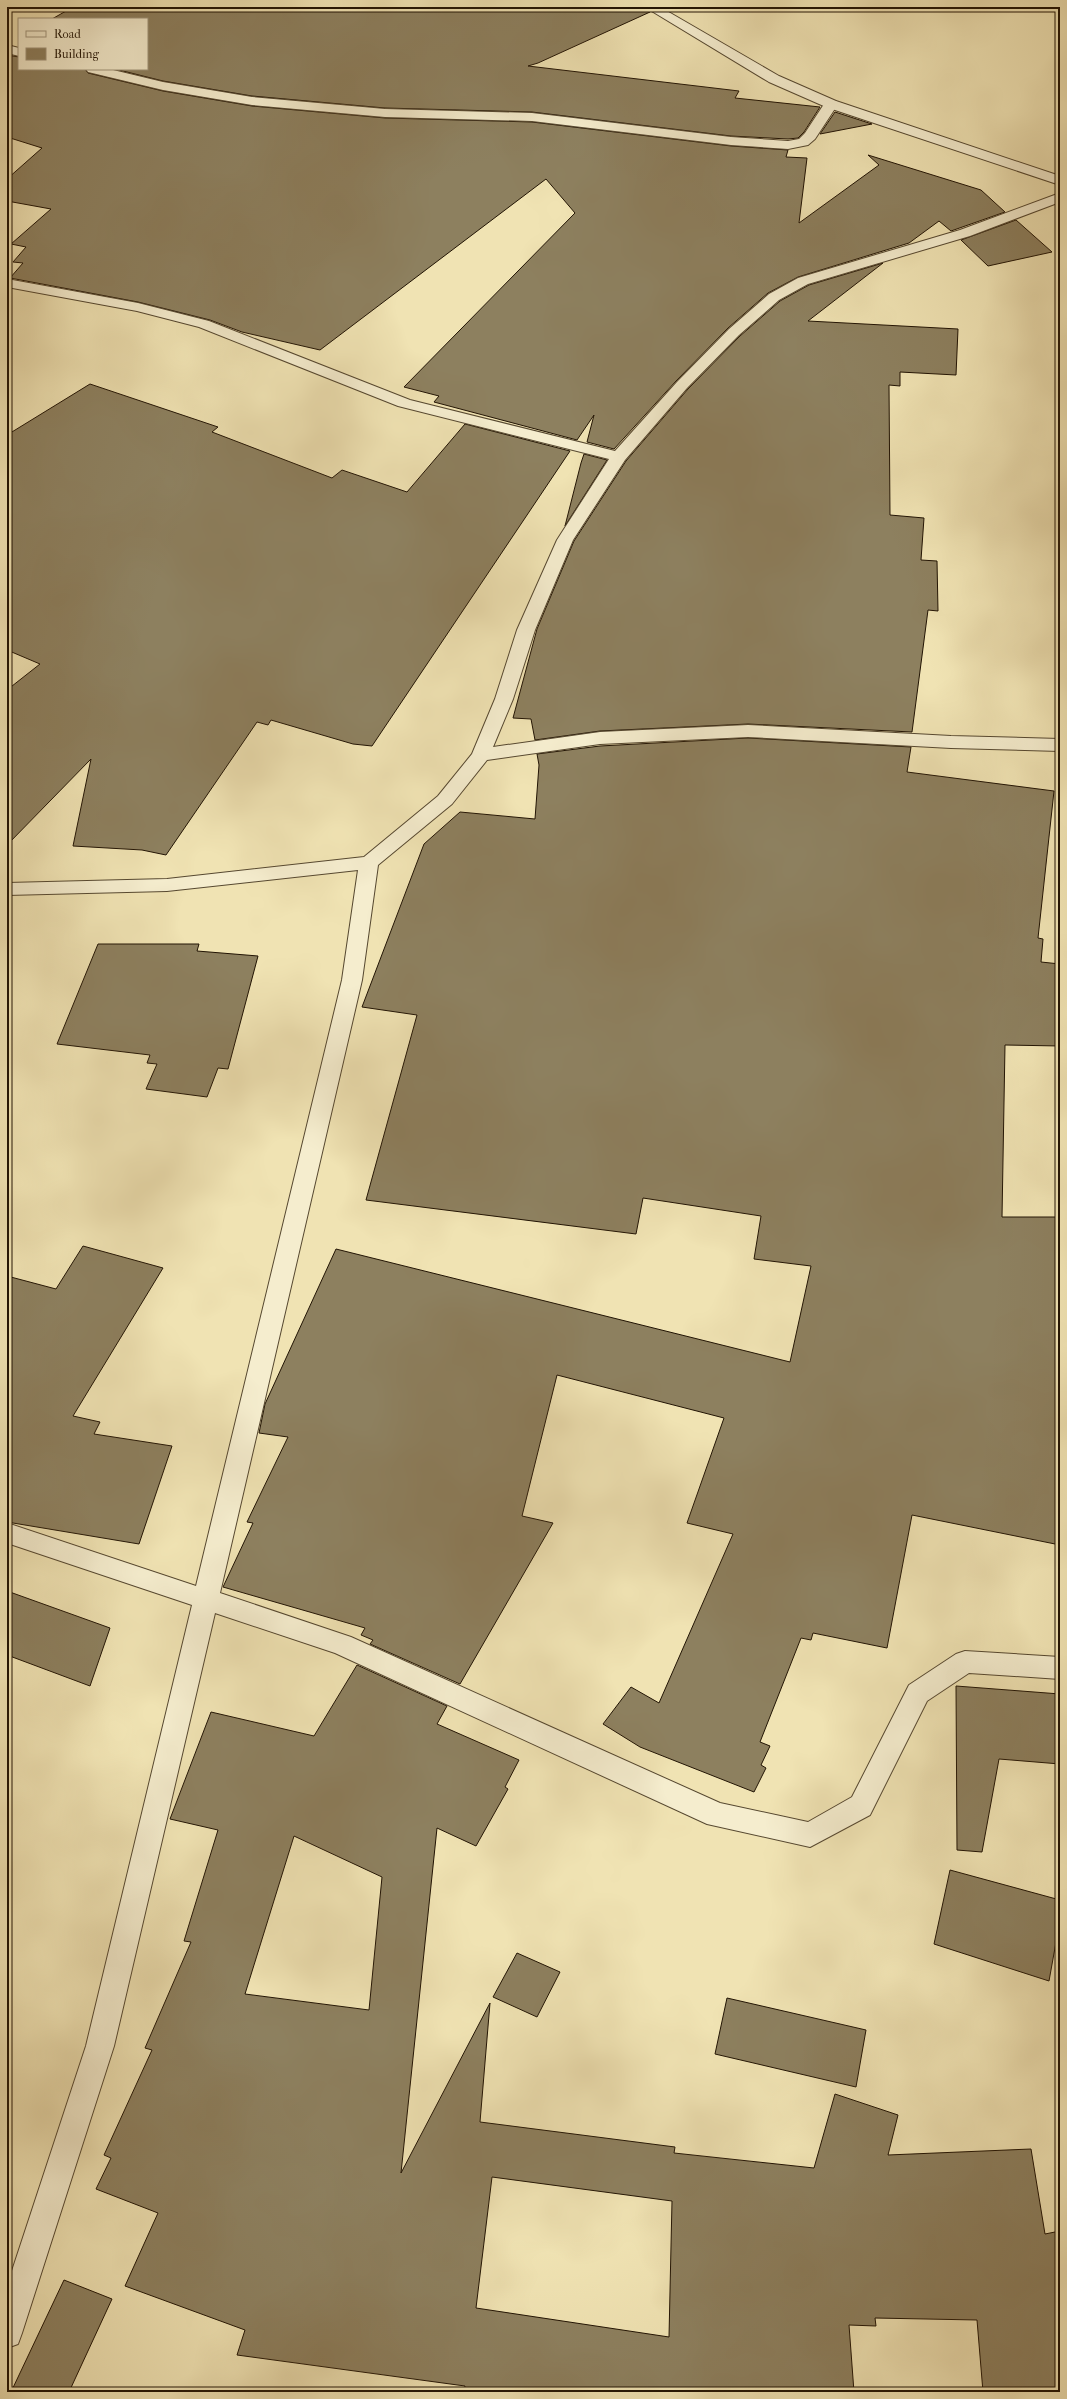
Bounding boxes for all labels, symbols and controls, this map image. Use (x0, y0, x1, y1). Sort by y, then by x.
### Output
legend (18, 18, 148, 70)
text: Road (54, 27, 81, 41)
text: Building (54, 47, 99, 61)

